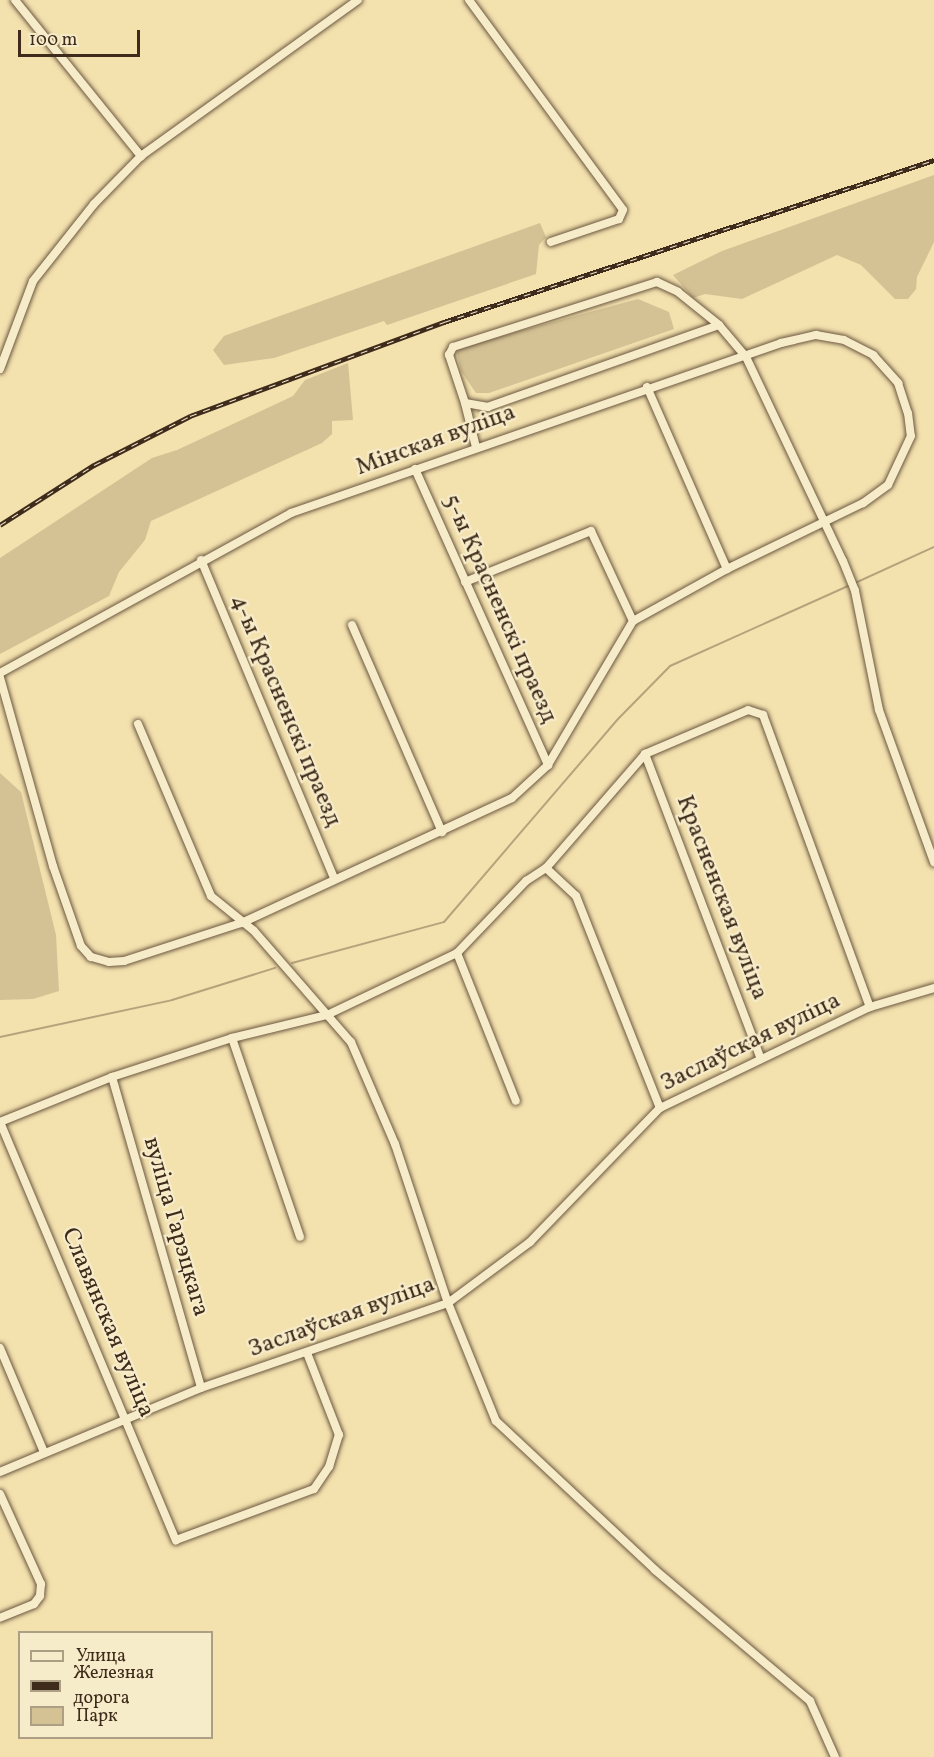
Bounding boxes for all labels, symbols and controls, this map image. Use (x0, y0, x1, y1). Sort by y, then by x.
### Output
scale bar (21, 18, 142, 56)
text: 100 m (29, 28, 78, 53)
street label: Мінская вуліца (352, 399, 520, 483)
street label: 5-ы Красненскі праезд (436, 490, 562, 728)
street label: 4-ы Красненскі праезд (223, 591, 347, 831)
street label: Красненская вуліца (669, 792, 773, 1004)
street label: Заслаўская вуліца (656, 987, 846, 1099)
street label: вуліца Гарэцкага (136, 1134, 214, 1320)
street label: Славянская вуліца (54, 1224, 160, 1422)
street label: Заслаўская вуліца (245, 1271, 439, 1365)
legend (18, 1631, 213, 1739)
text: Улица (76, 1644, 126, 1669)
text: Железная дорога (73, 1661, 154, 1711)
text: Парк (76, 1704, 118, 1729)

